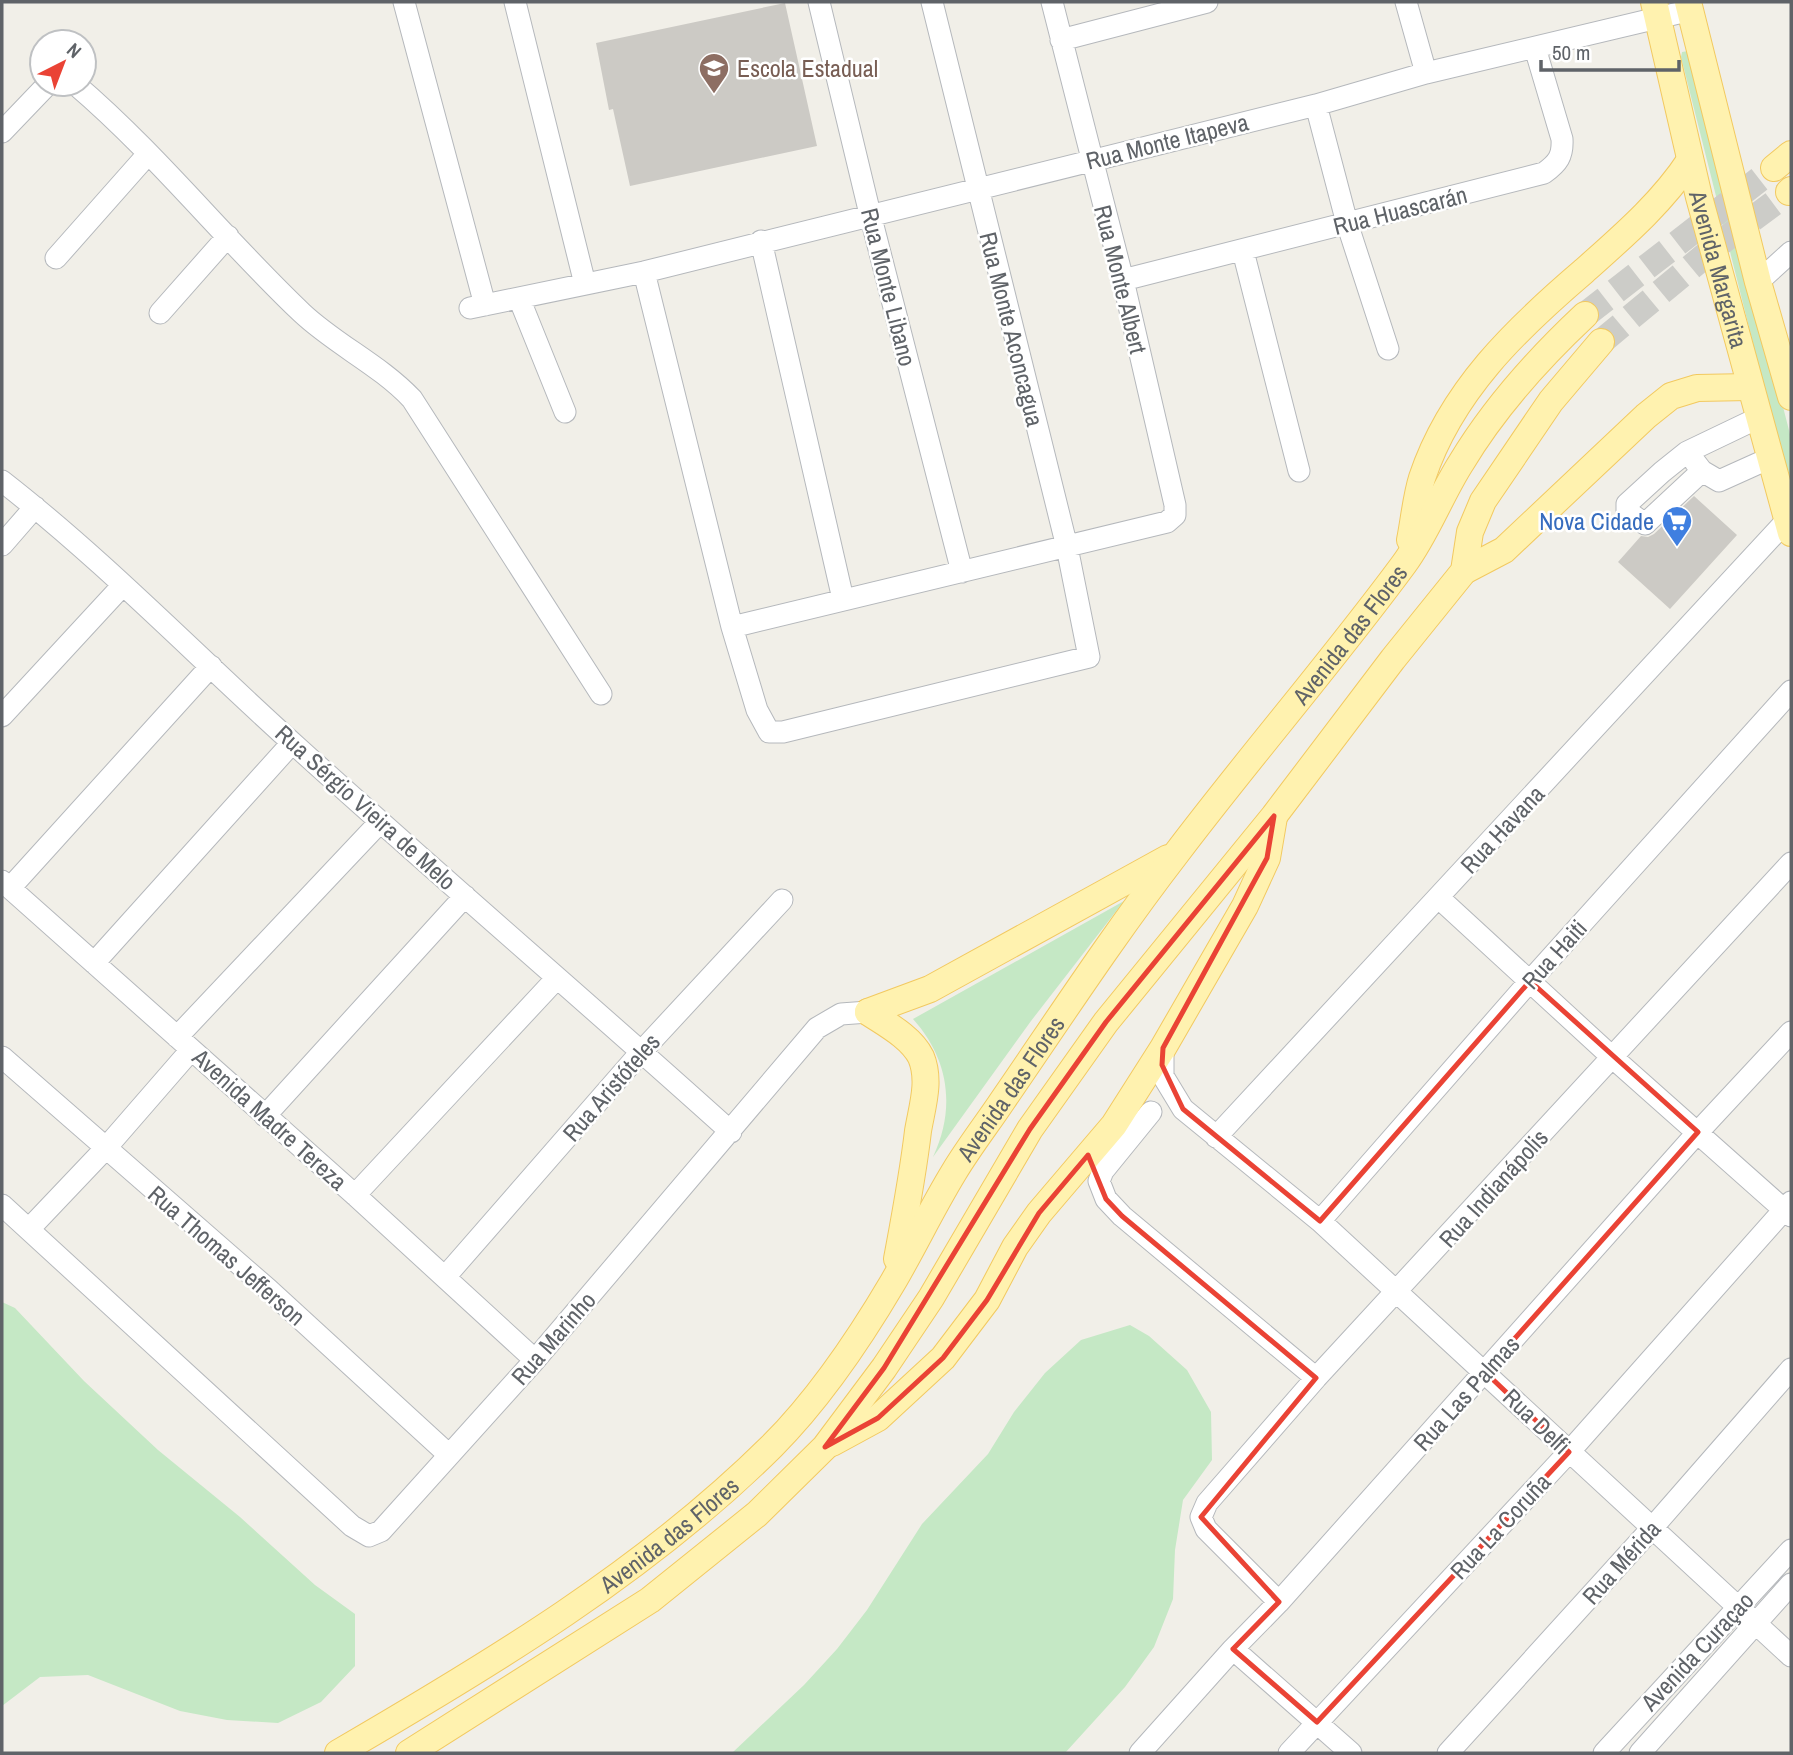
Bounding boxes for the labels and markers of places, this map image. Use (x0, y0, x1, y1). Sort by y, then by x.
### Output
school or university icon: Escola Estadual (697, 51, 731, 95)
place label: Escola Estadual (737, 52, 878, 84)
supermarket icon: Nova Cidade (1660, 504, 1694, 548)
place label: Nova Cidade (1539, 505, 1654, 537)

